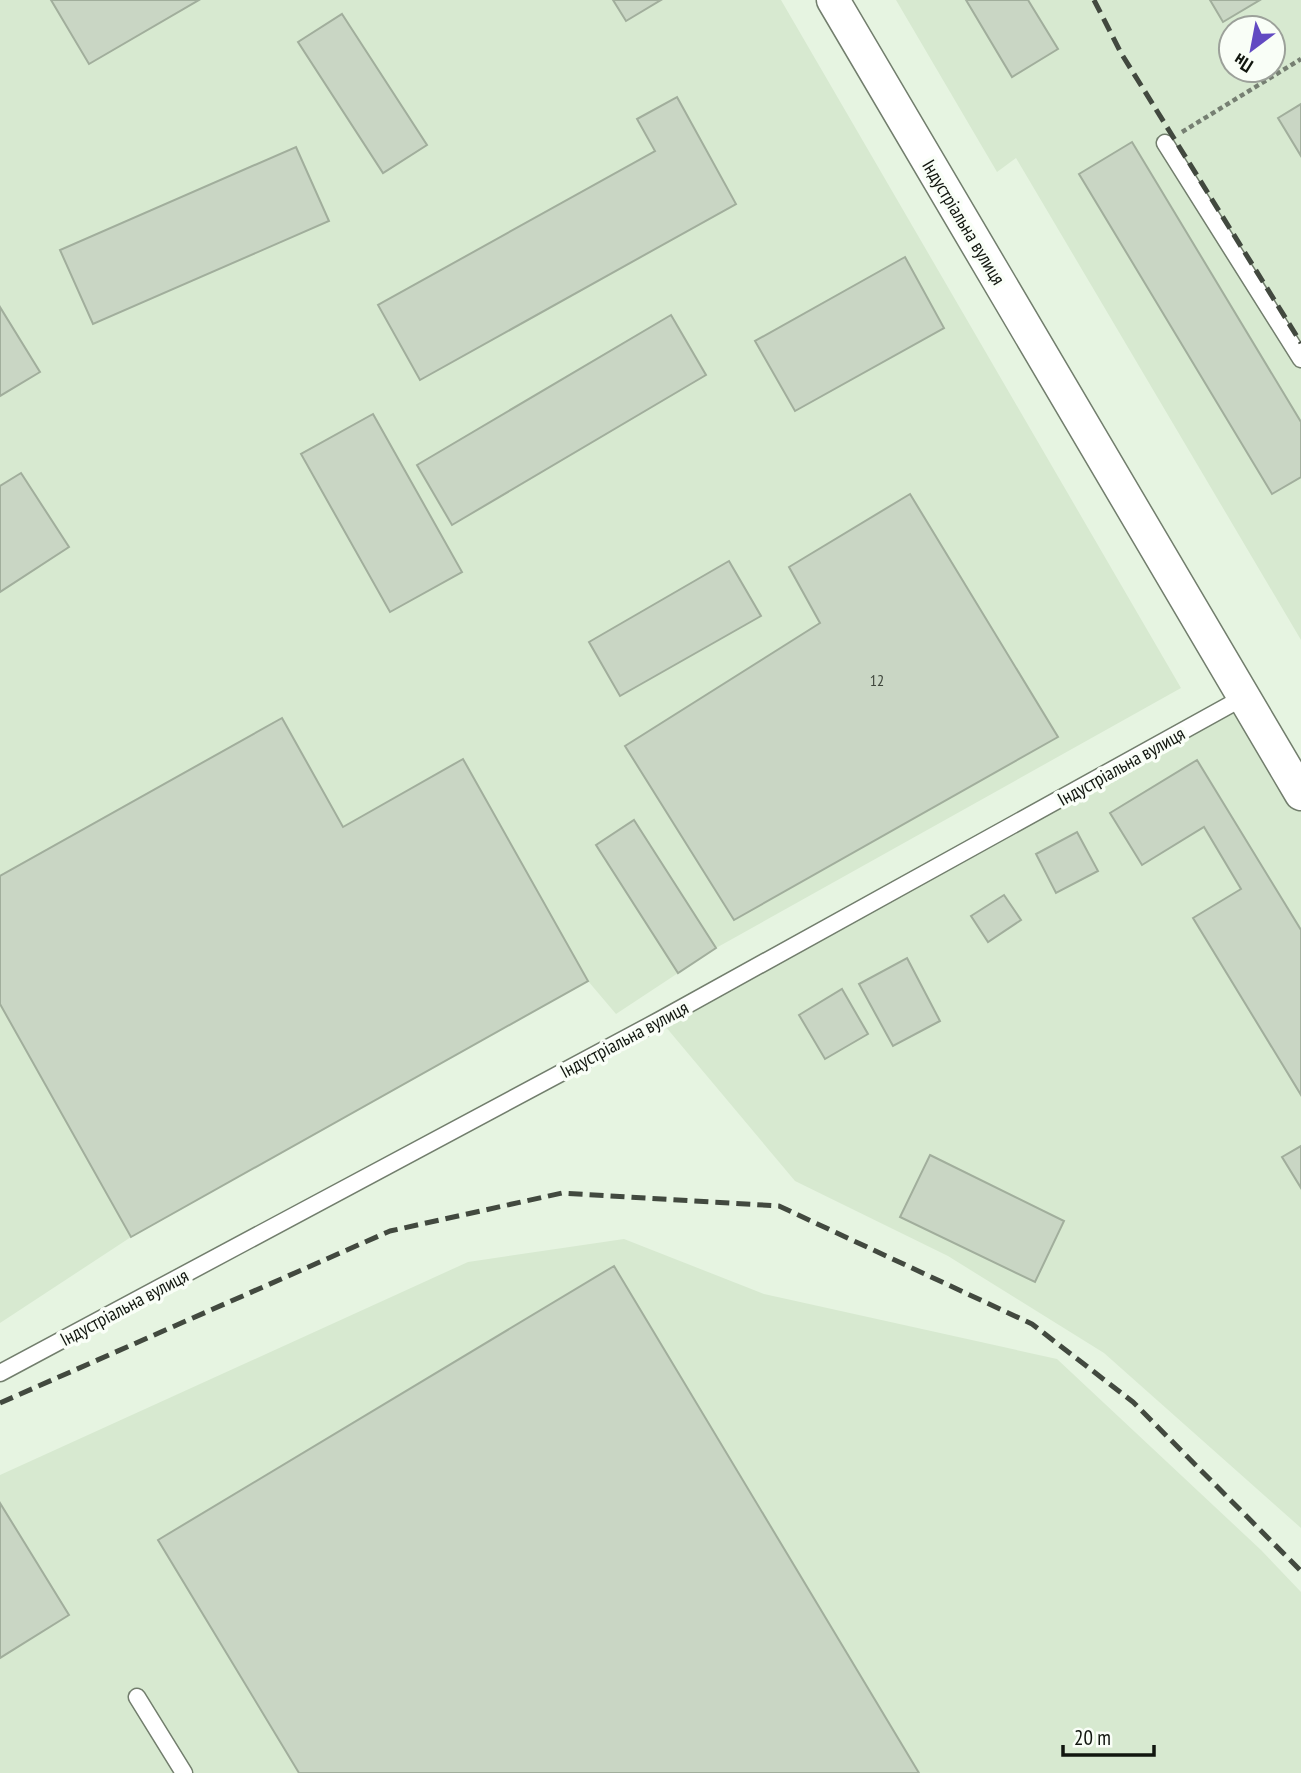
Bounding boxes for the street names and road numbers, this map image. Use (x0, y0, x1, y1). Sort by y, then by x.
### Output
street label: Індустріальна вулиця (917, 155, 1011, 289)
street label: Індустріальна вулиця (1053, 721, 1189, 811)
street label: Індустріальна вулиця (556, 995, 692, 1083)
street label: Індустріальна вулиця (56, 1263, 192, 1351)

